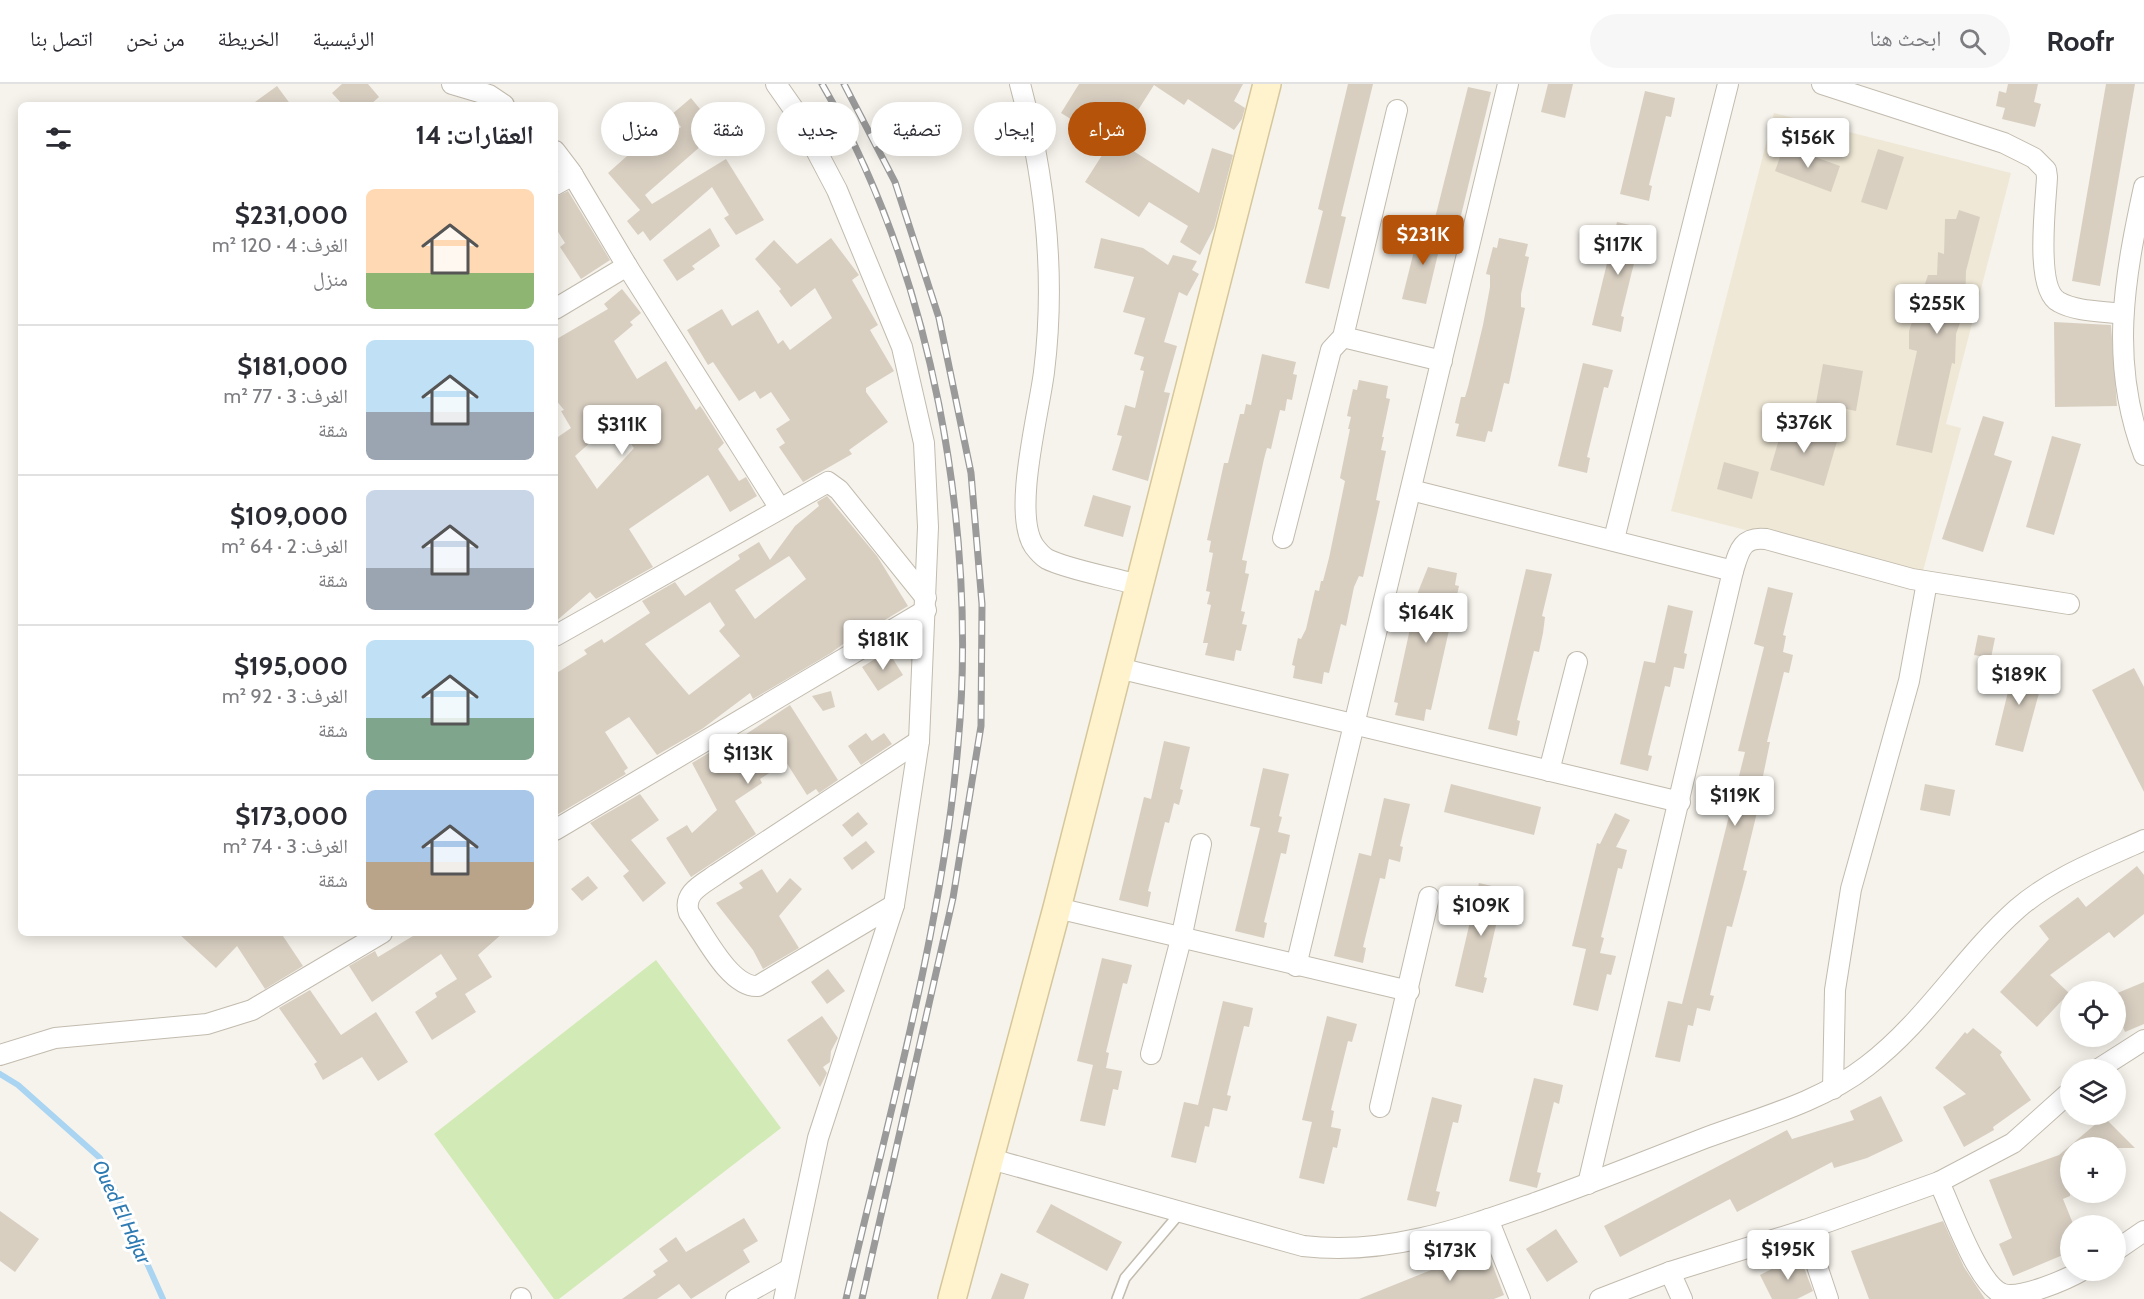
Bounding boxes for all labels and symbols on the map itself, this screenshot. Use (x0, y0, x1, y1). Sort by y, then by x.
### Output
pin: $156K (1766, 118, 1850, 169)
pin: $231K (1381, 215, 1465, 266)
pin: $117K (1576, 225, 1660, 276)
pin: $255K (1895, 284, 1979, 335)
pin: $376K (1762, 403, 1846, 454)
pin: $311K (580, 405, 664, 456)
pin: $164K (1384, 593, 1468, 644)
pin: $181K (841, 620, 925, 671)
pin: $189K (1977, 655, 2061, 706)
pin: $113K (706, 734, 790, 785)
pin: $119K (1693, 776, 1777, 827)
pin: $109K (1439, 886, 1523, 937)
water label: Oued El Hdjar (88, 1156, 157, 1269)
pin: $195K (1746, 1230, 1830, 1281)
pin: $173K (1408, 1231, 1492, 1282)

